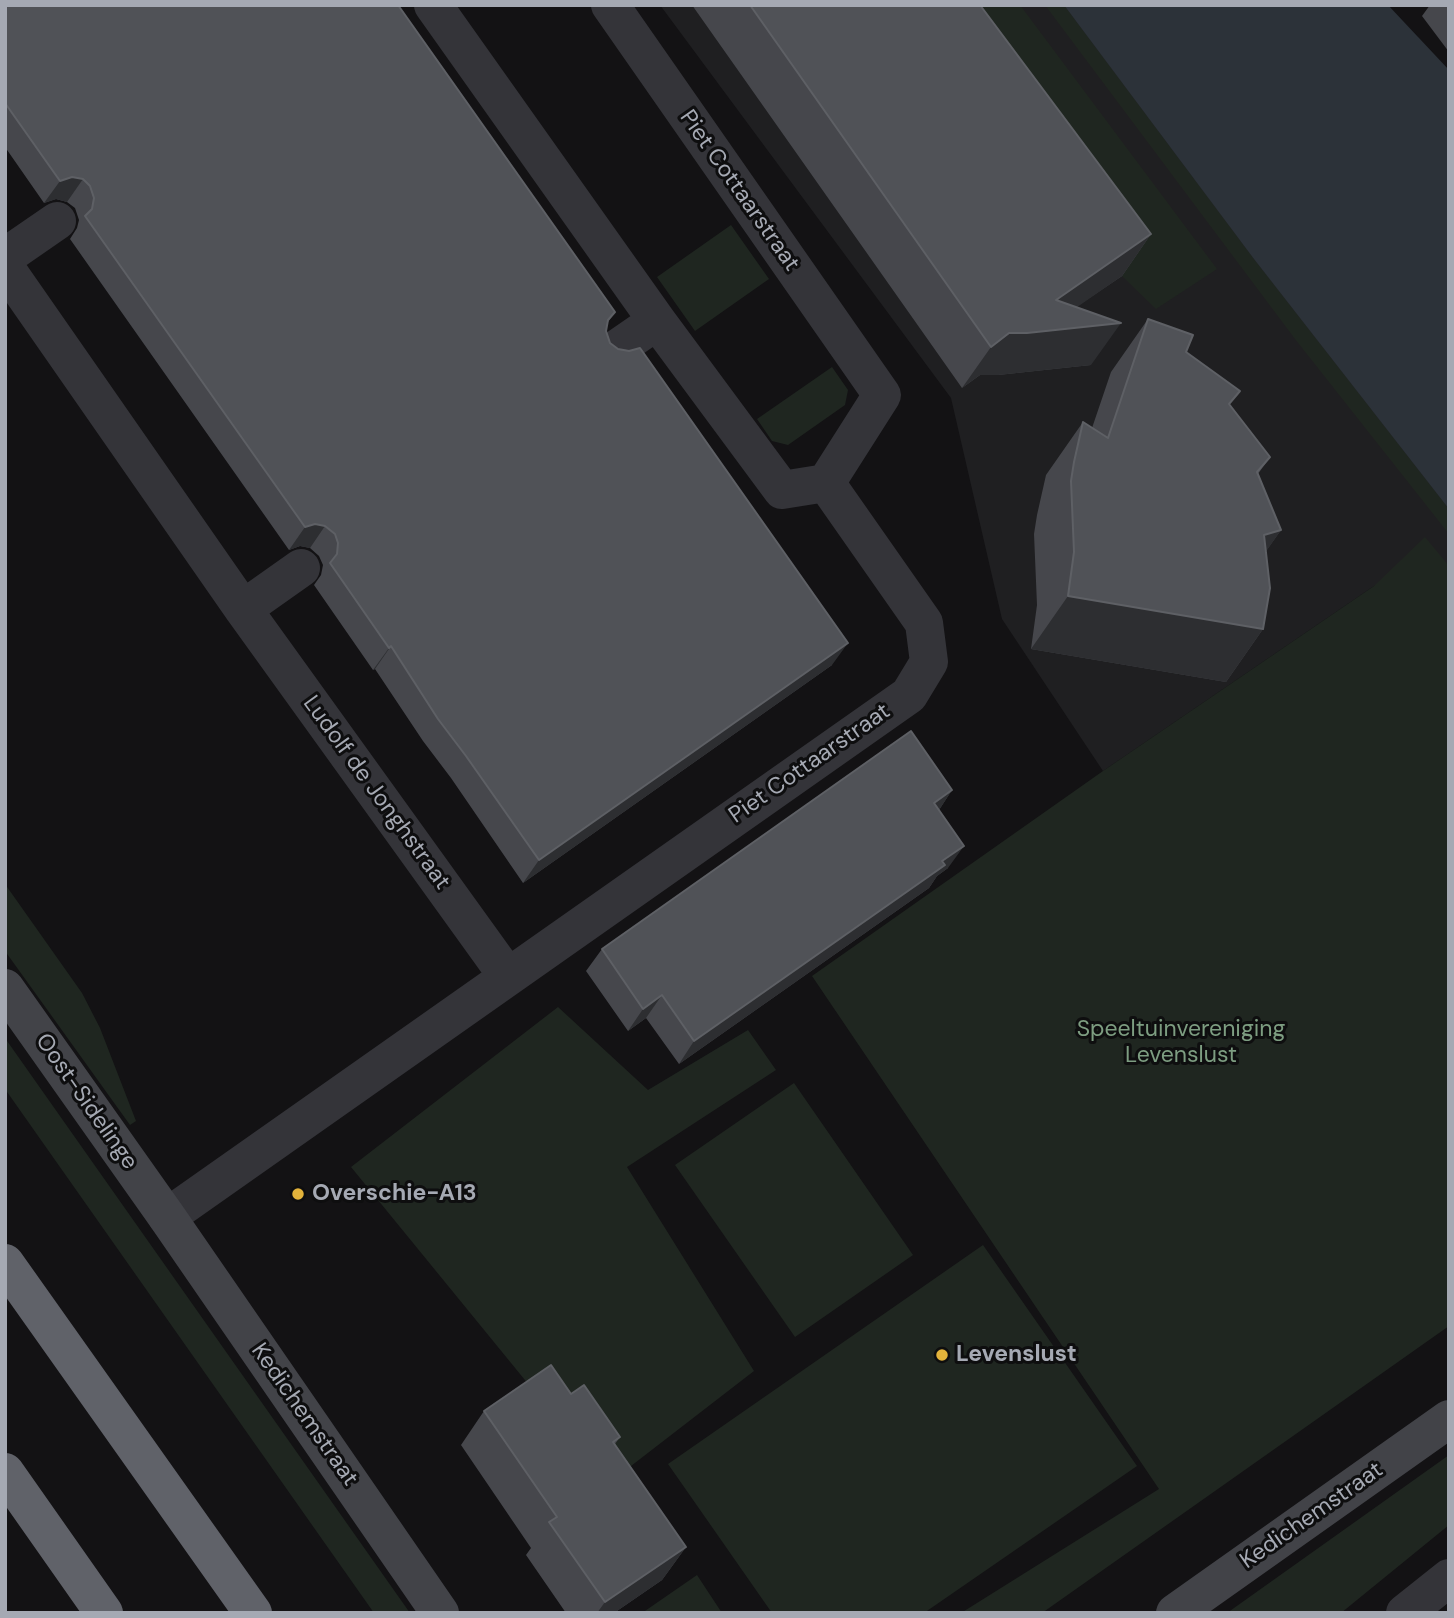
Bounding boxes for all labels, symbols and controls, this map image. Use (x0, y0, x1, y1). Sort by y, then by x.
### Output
street label: Piet Cottaarstraat (673, 105, 805, 277)
street label: Ludolf de Jonghstraat (296, 691, 456, 895)
street label: Piet Cottaarstraat (724, 698, 896, 830)
park label: Speeltuinvereniging Levenslust (1077, 1016, 1285, 1070)
street label: Oost-Sidelinge (29, 1029, 143, 1175)
place label: Overschie-A13 (312, 1180, 477, 1208)
marker: Overschie-A13 (290, 1186, 306, 1202)
street label: Kedichemstraat (245, 1338, 363, 1492)
place label: Levenslust (956, 1341, 1077, 1369)
marker: Levenslust (934, 1347, 950, 1363)
street label: Kedichemstraat (1235, 1457, 1389, 1575)

